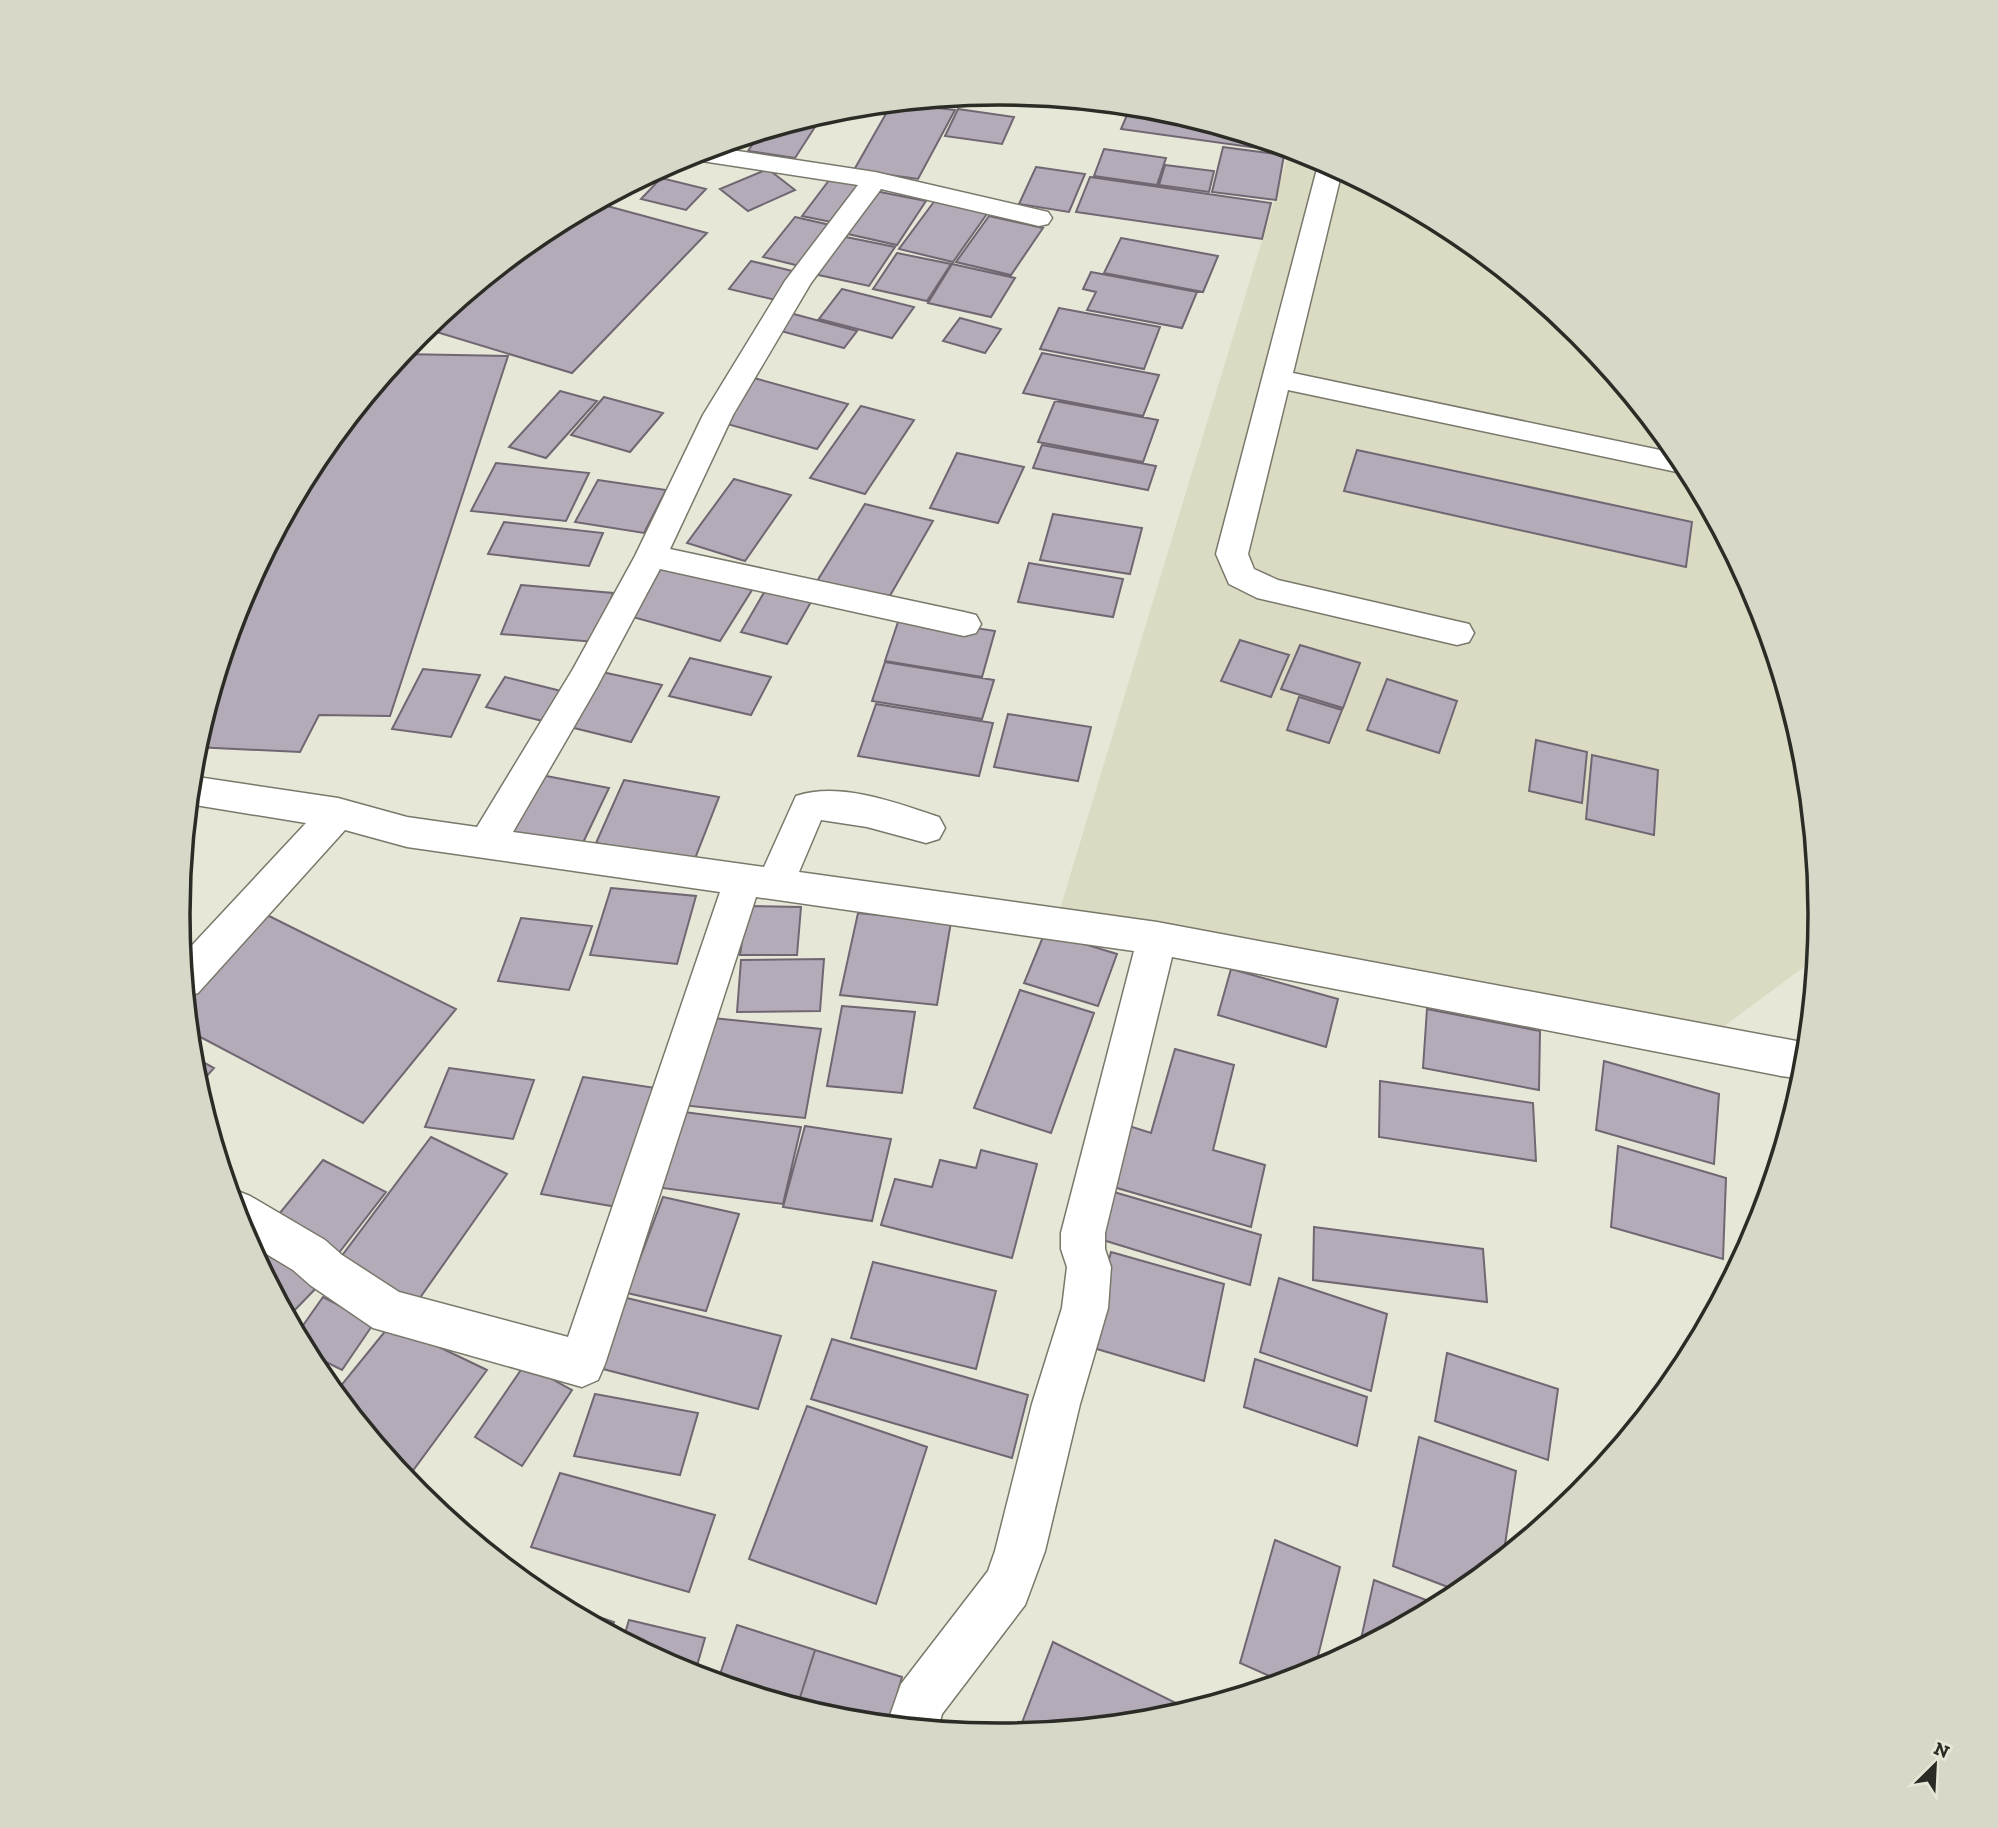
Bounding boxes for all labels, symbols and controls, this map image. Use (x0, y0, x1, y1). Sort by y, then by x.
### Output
north arrow (1900, 1730, 1970, 1800)
text: N (1930, 1736, 1953, 1763)

